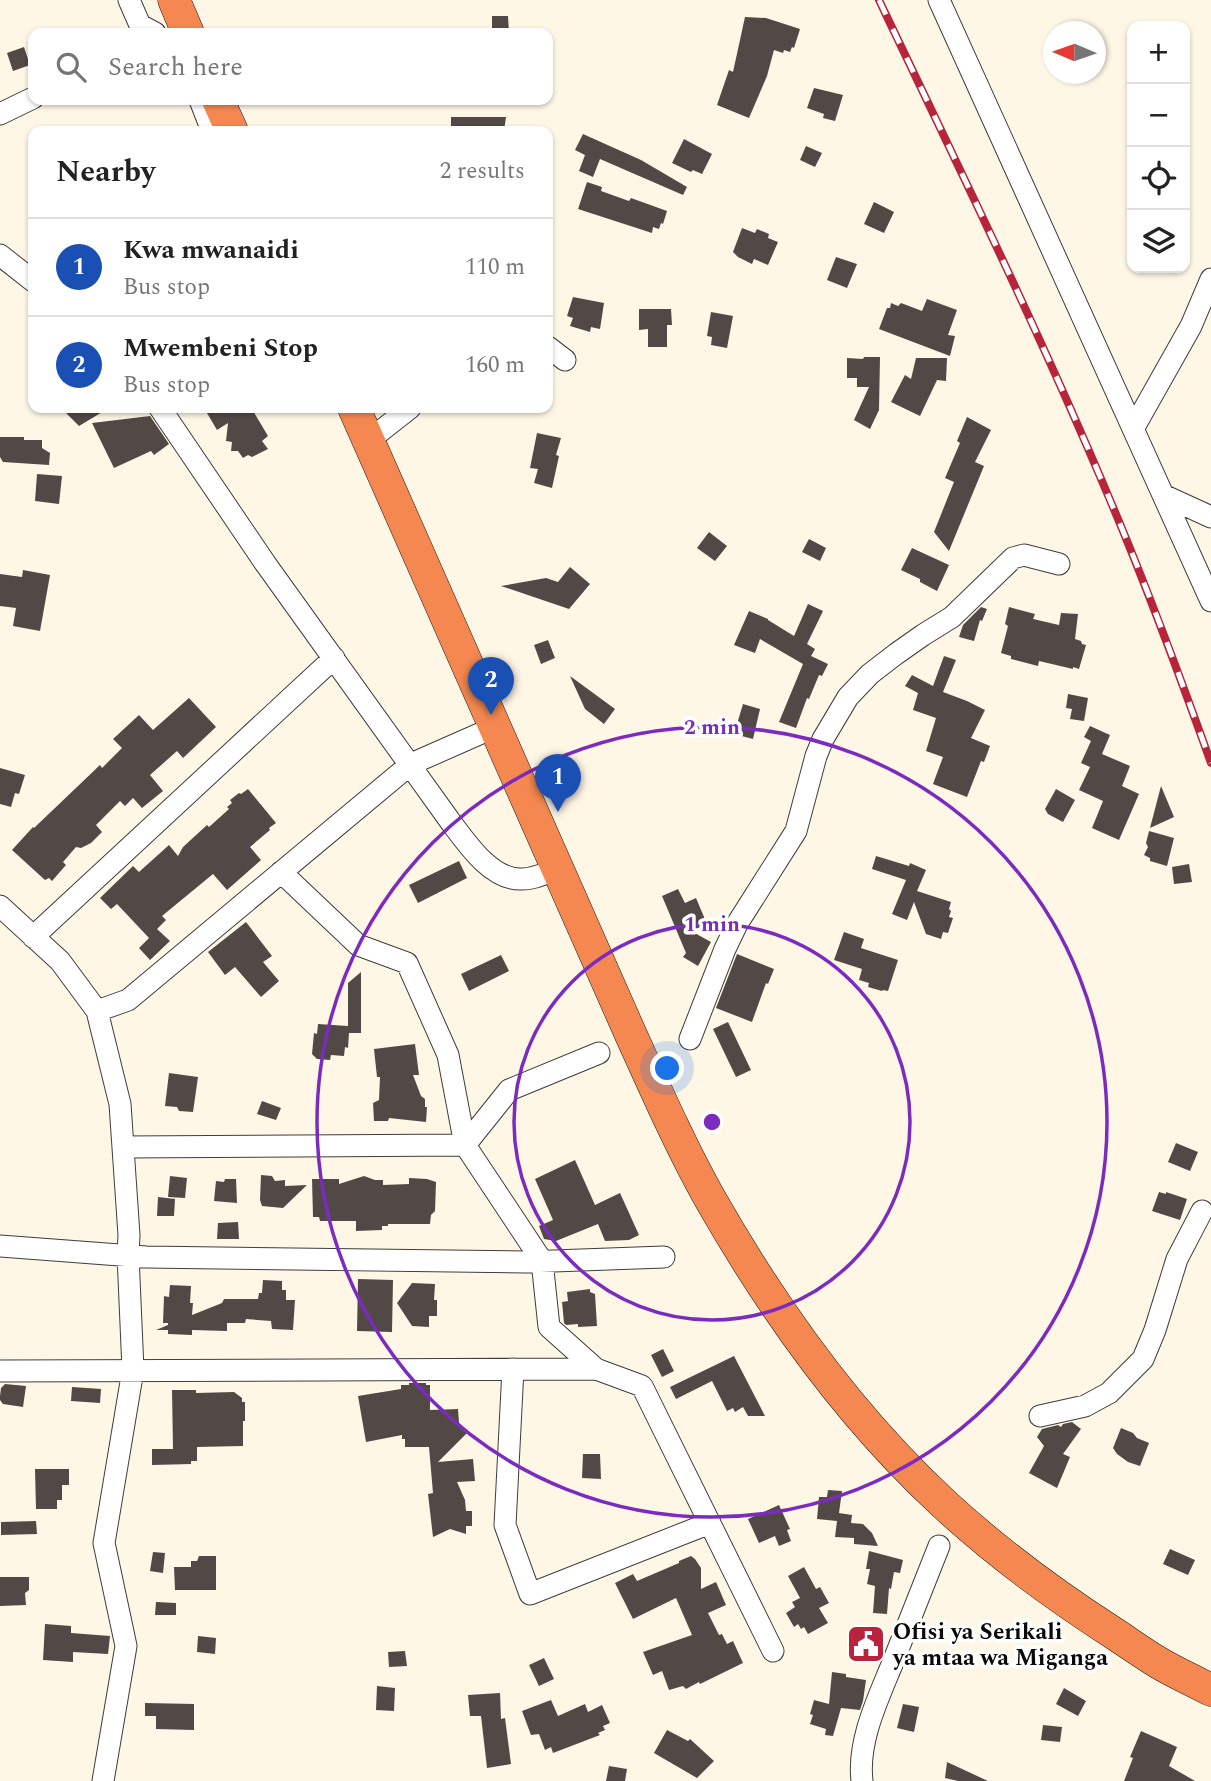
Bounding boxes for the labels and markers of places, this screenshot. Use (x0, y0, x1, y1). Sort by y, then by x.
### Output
pin: 2 (468, 657, 514, 715)
pin: 1 (535, 754, 581, 812)
centre of rings (700, 1110, 724, 1134)
place label: Ofisi ya Serikali ya mtaa wa Miganga (892, 1615, 1108, 1676)
public building icon: Ofisi ya Serikali ya mtaa wa Miganga (845, 1623, 887, 1665)

